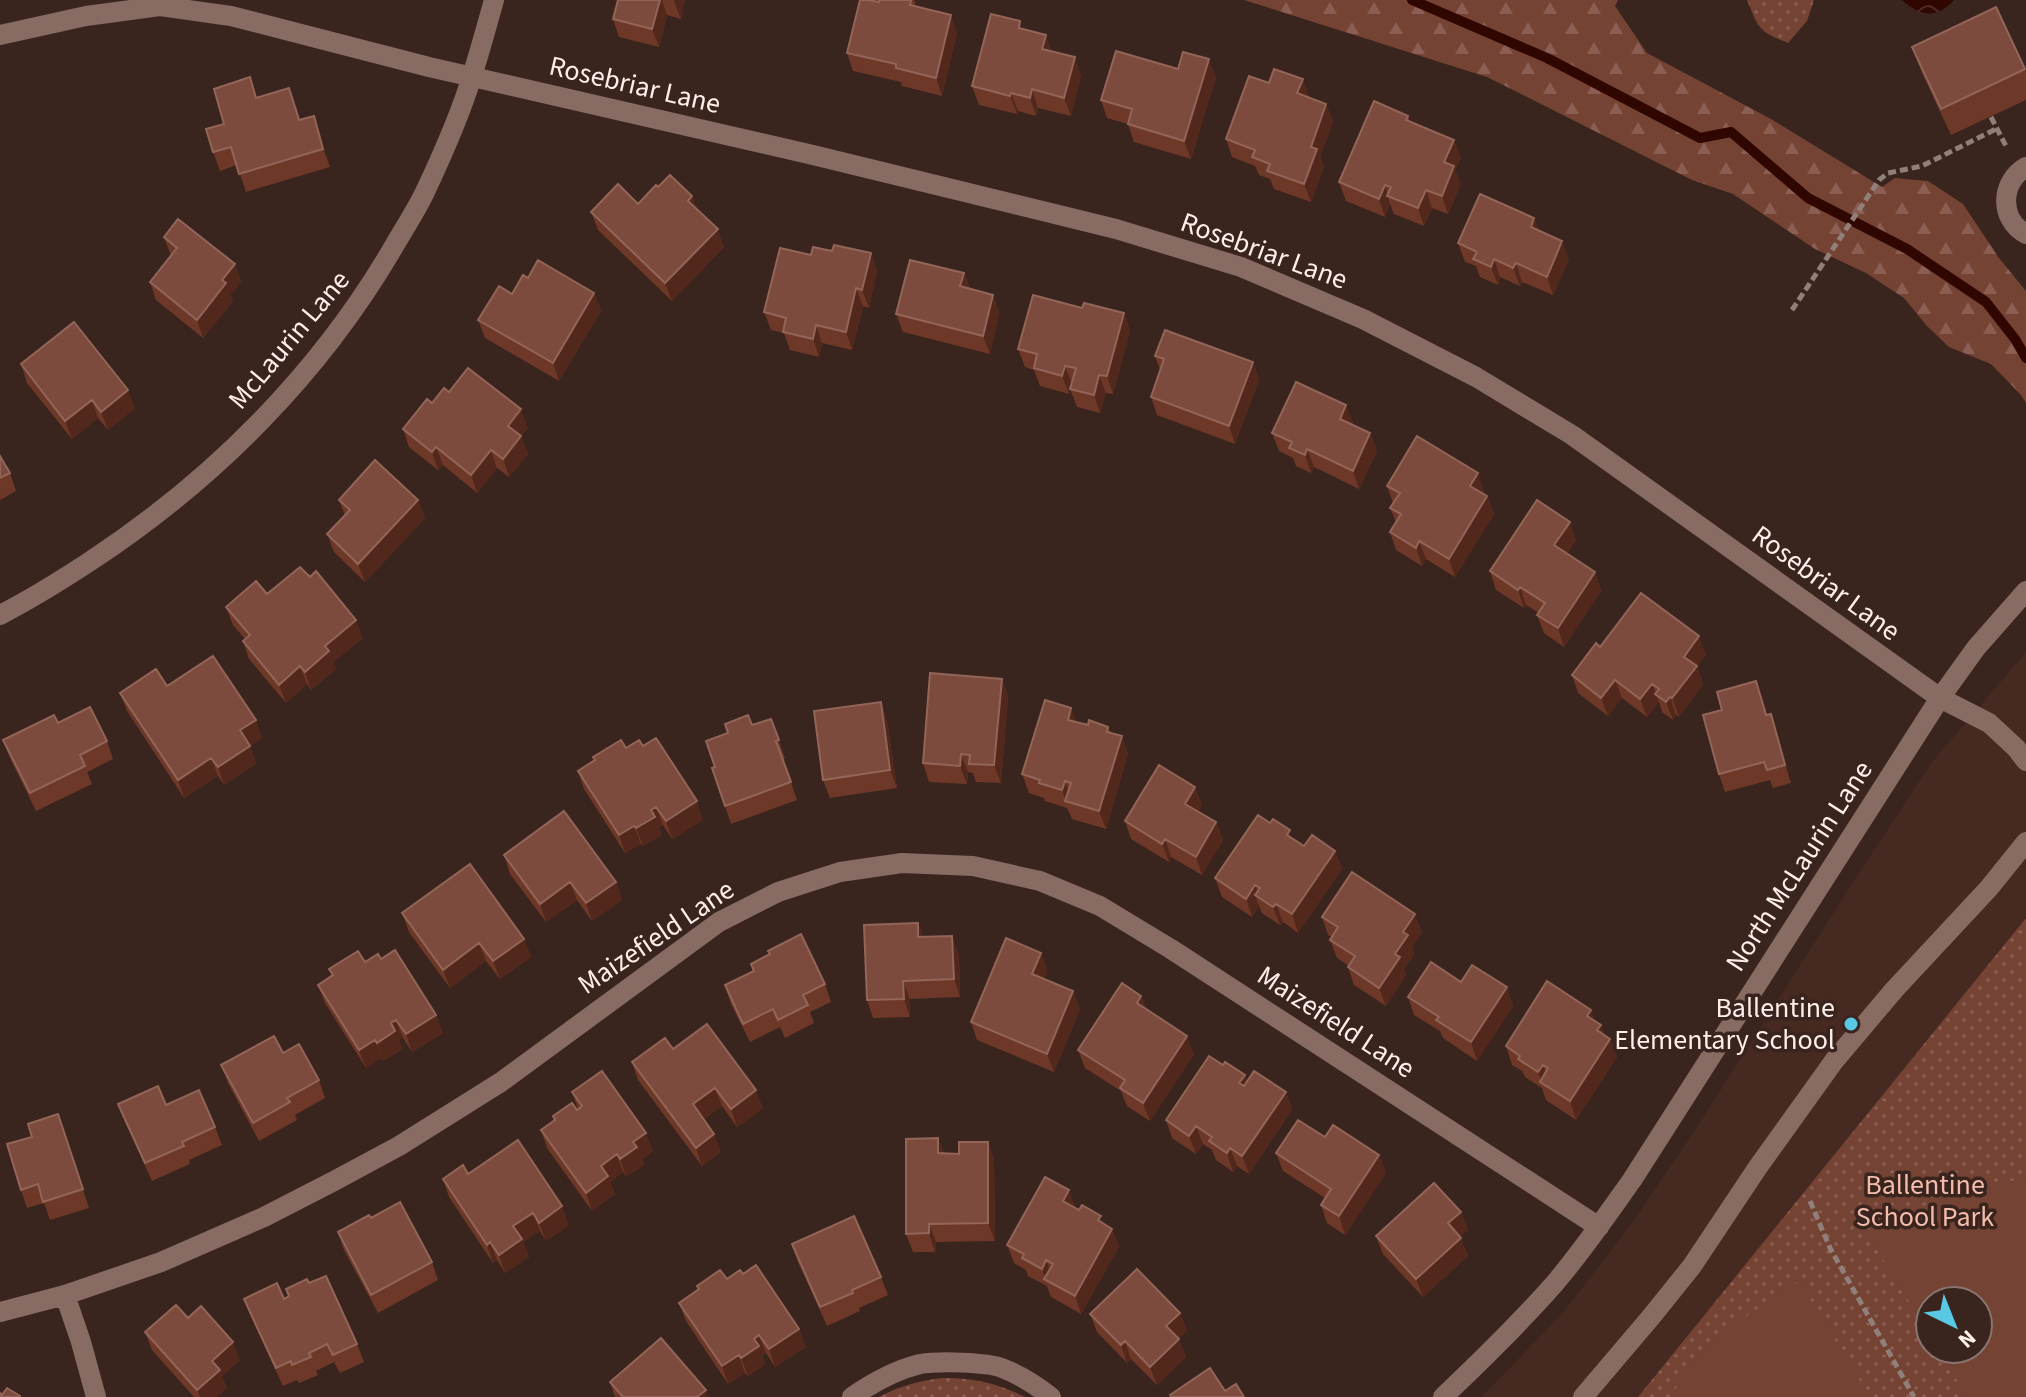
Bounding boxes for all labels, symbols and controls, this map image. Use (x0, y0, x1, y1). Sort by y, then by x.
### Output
street label: Rosebriar Lane (545, 46, 725, 124)
street label: Rosebriar Lane (1175, 202, 1353, 300)
street label: McLaurin Lane (219, 262, 359, 418)
street label: Rosebriar Lane (1744, 515, 1908, 651)
street label: North McLaurin Lane (1716, 753, 1882, 979)
street label: Maizefield Lane (570, 870, 742, 1004)
street label: Maizefield Lane (1249, 956, 1423, 1088)
place label: Ballentine Elementary School (1614, 988, 1835, 1060)
marker: Ballentine Elementary School (1842, 1015, 1860, 1033)
park label: Ballentine School Park (1856, 1165, 1994, 1237)
north arrow (1914, 1285, 1994, 1365)
text: N (1951, 1322, 1983, 1356)

